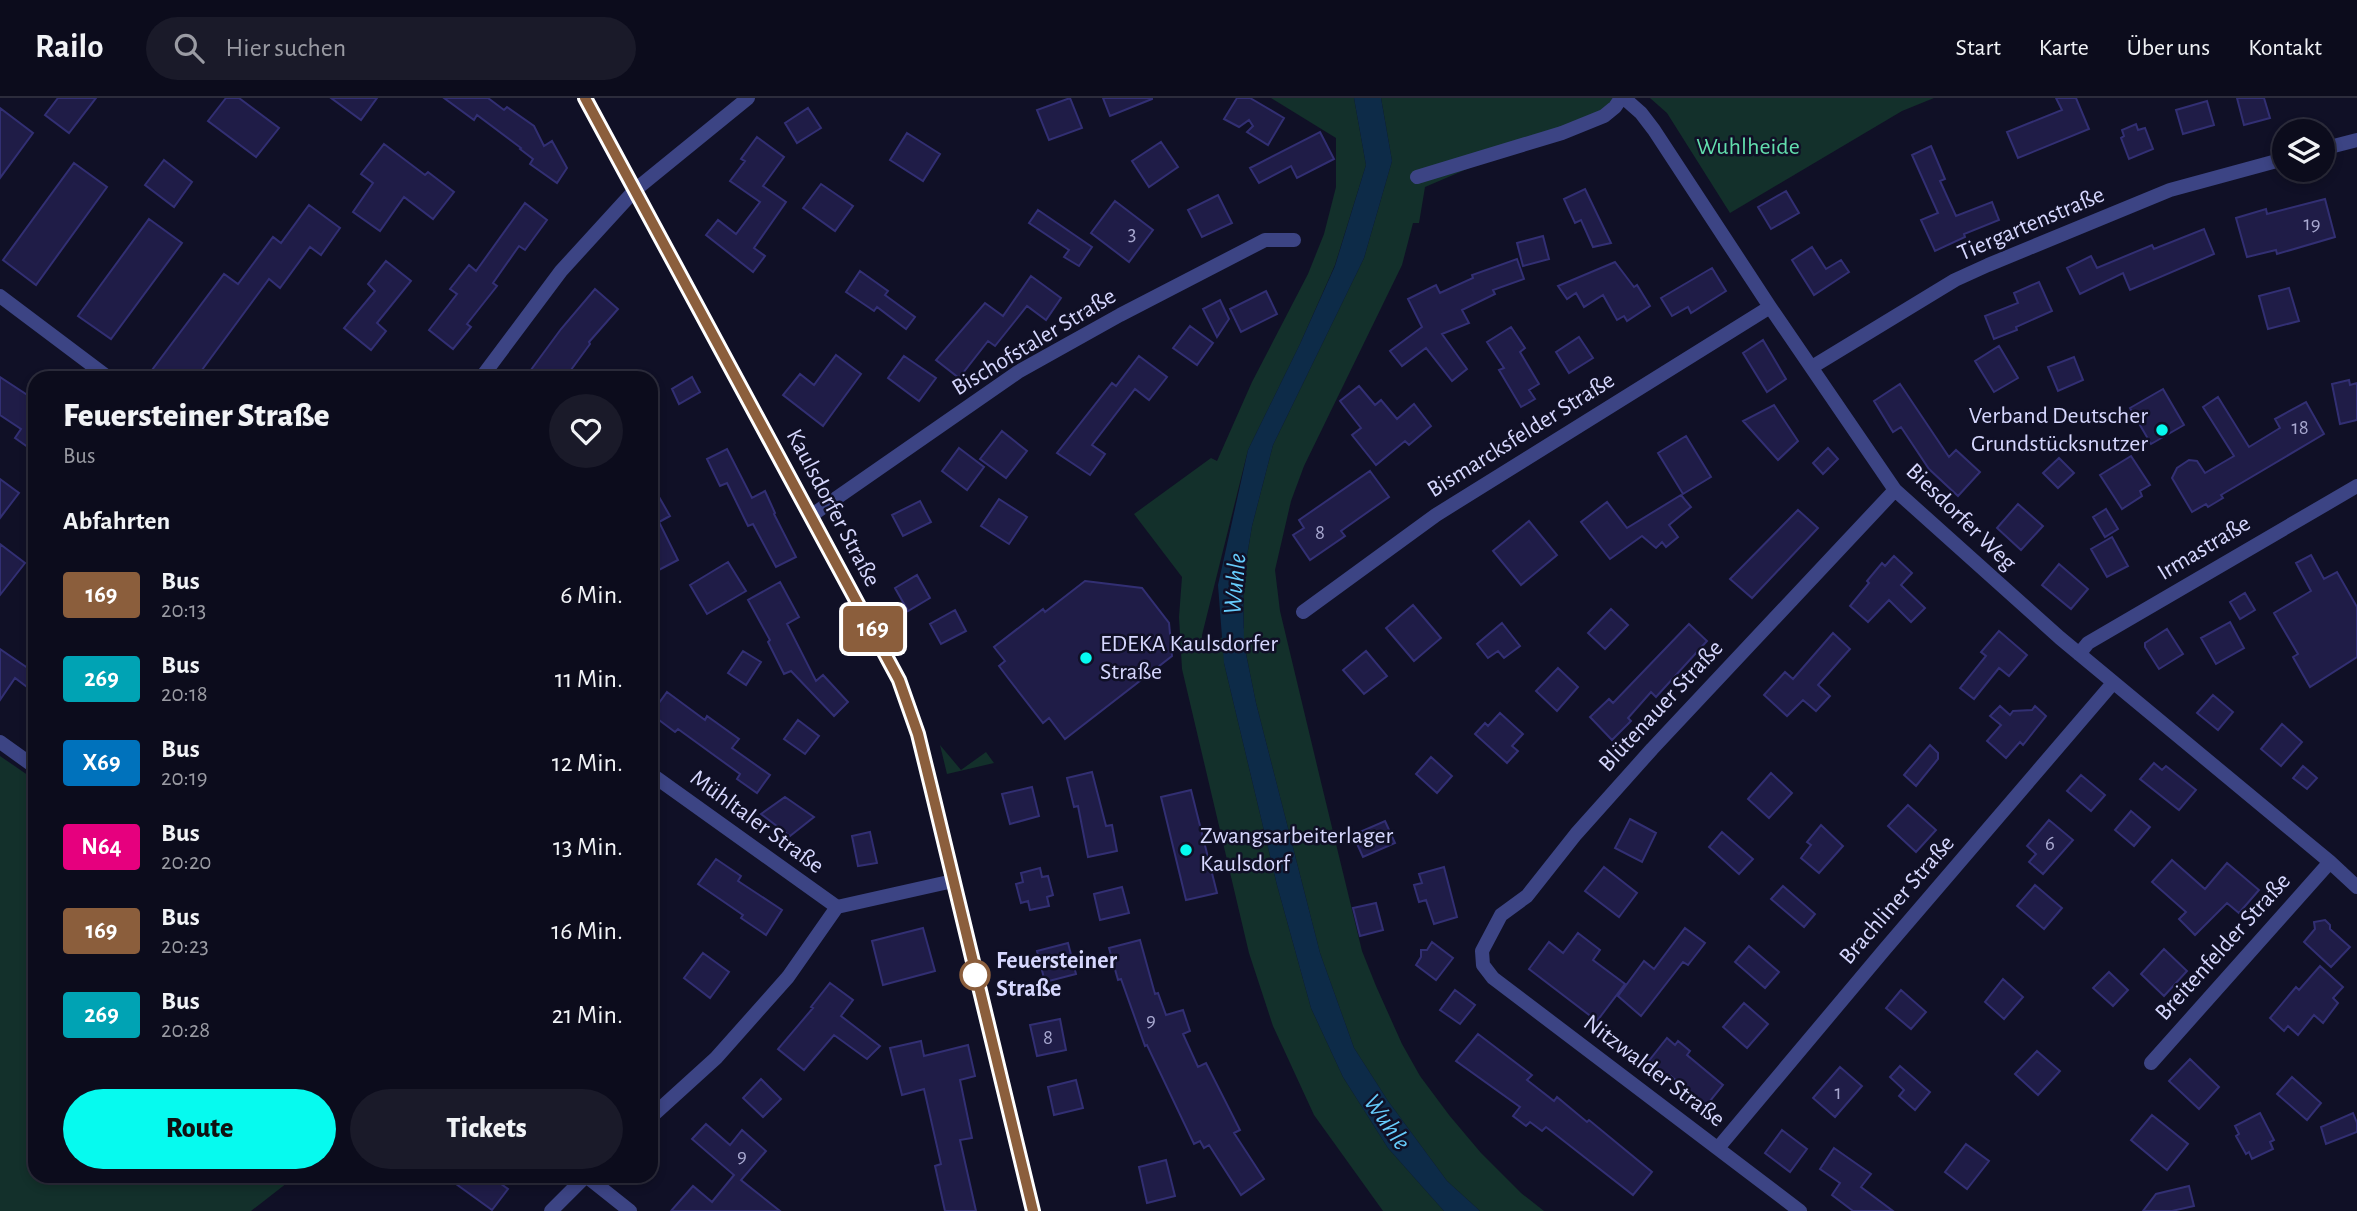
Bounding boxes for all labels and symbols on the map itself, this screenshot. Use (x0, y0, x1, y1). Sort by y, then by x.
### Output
park label: Wuhlheide (1696, 135, 1800, 159)
street label: Tiergartenstraße (1954, 182, 2108, 266)
house number: 19 (2303, 213, 2321, 234)
house number: 3 (1128, 223, 1136, 244)
street label: Bischofstaler Straße (948, 284, 1120, 400)
street label: Bismarcksfelder Straße (1423, 368, 1619, 502)
place label: Verband Deutscher Grundstücksnutzer (1969, 404, 2148, 456)
house number: 18 (2291, 417, 2309, 438)
marker: Verband Deutscher Grundstücksnutzer (2154, 422, 2170, 438)
street label: Kaulsdorfer Straße (781, 425, 885, 591)
street label: Biesdorfer Weg (1901, 459, 2021, 575)
street label: Irmastraße (2153, 511, 2255, 585)
house number: 8 (1315, 522, 1325, 543)
water label: Wuhle (1219, 552, 1251, 616)
line badge: 169 (833, 606, 913, 652)
place label: EDEKA Kaulsdorfer Straße (1100, 632, 1278, 684)
street label: Blütenauer Straße (1594, 636, 1728, 776)
marker: EDEKA Kaulsdorfer Straße (1078, 650, 1094, 666)
street label: Mühltaler Straße (686, 766, 828, 878)
place label: Zwangsarbeiterlager Kaulsdorf (1200, 824, 1394, 876)
street label: Brachliner Straße (1835, 831, 1959, 969)
house number: 6 (2045, 833, 2055, 854)
marker: Zwangsarbeiterlager Kaulsdorf (1178, 842, 1194, 858)
street label: Breitenfelder Straße (2151, 869, 2295, 1025)
place label: Feuersteiner Straße (996, 949, 1118, 1001)
marker: Feuersteiner Straße (960, 960, 990, 990)
house number: 9 (1146, 1009, 1156, 1030)
street label: Nitzwalder Straße (1579, 1010, 1729, 1132)
house number: 8 (1043, 1027, 1053, 1048)
house number: 1 (1834, 1082, 1842, 1103)
water label: Wuhle (1359, 1089, 1415, 1155)
house number: 9 (737, 1145, 747, 1166)

